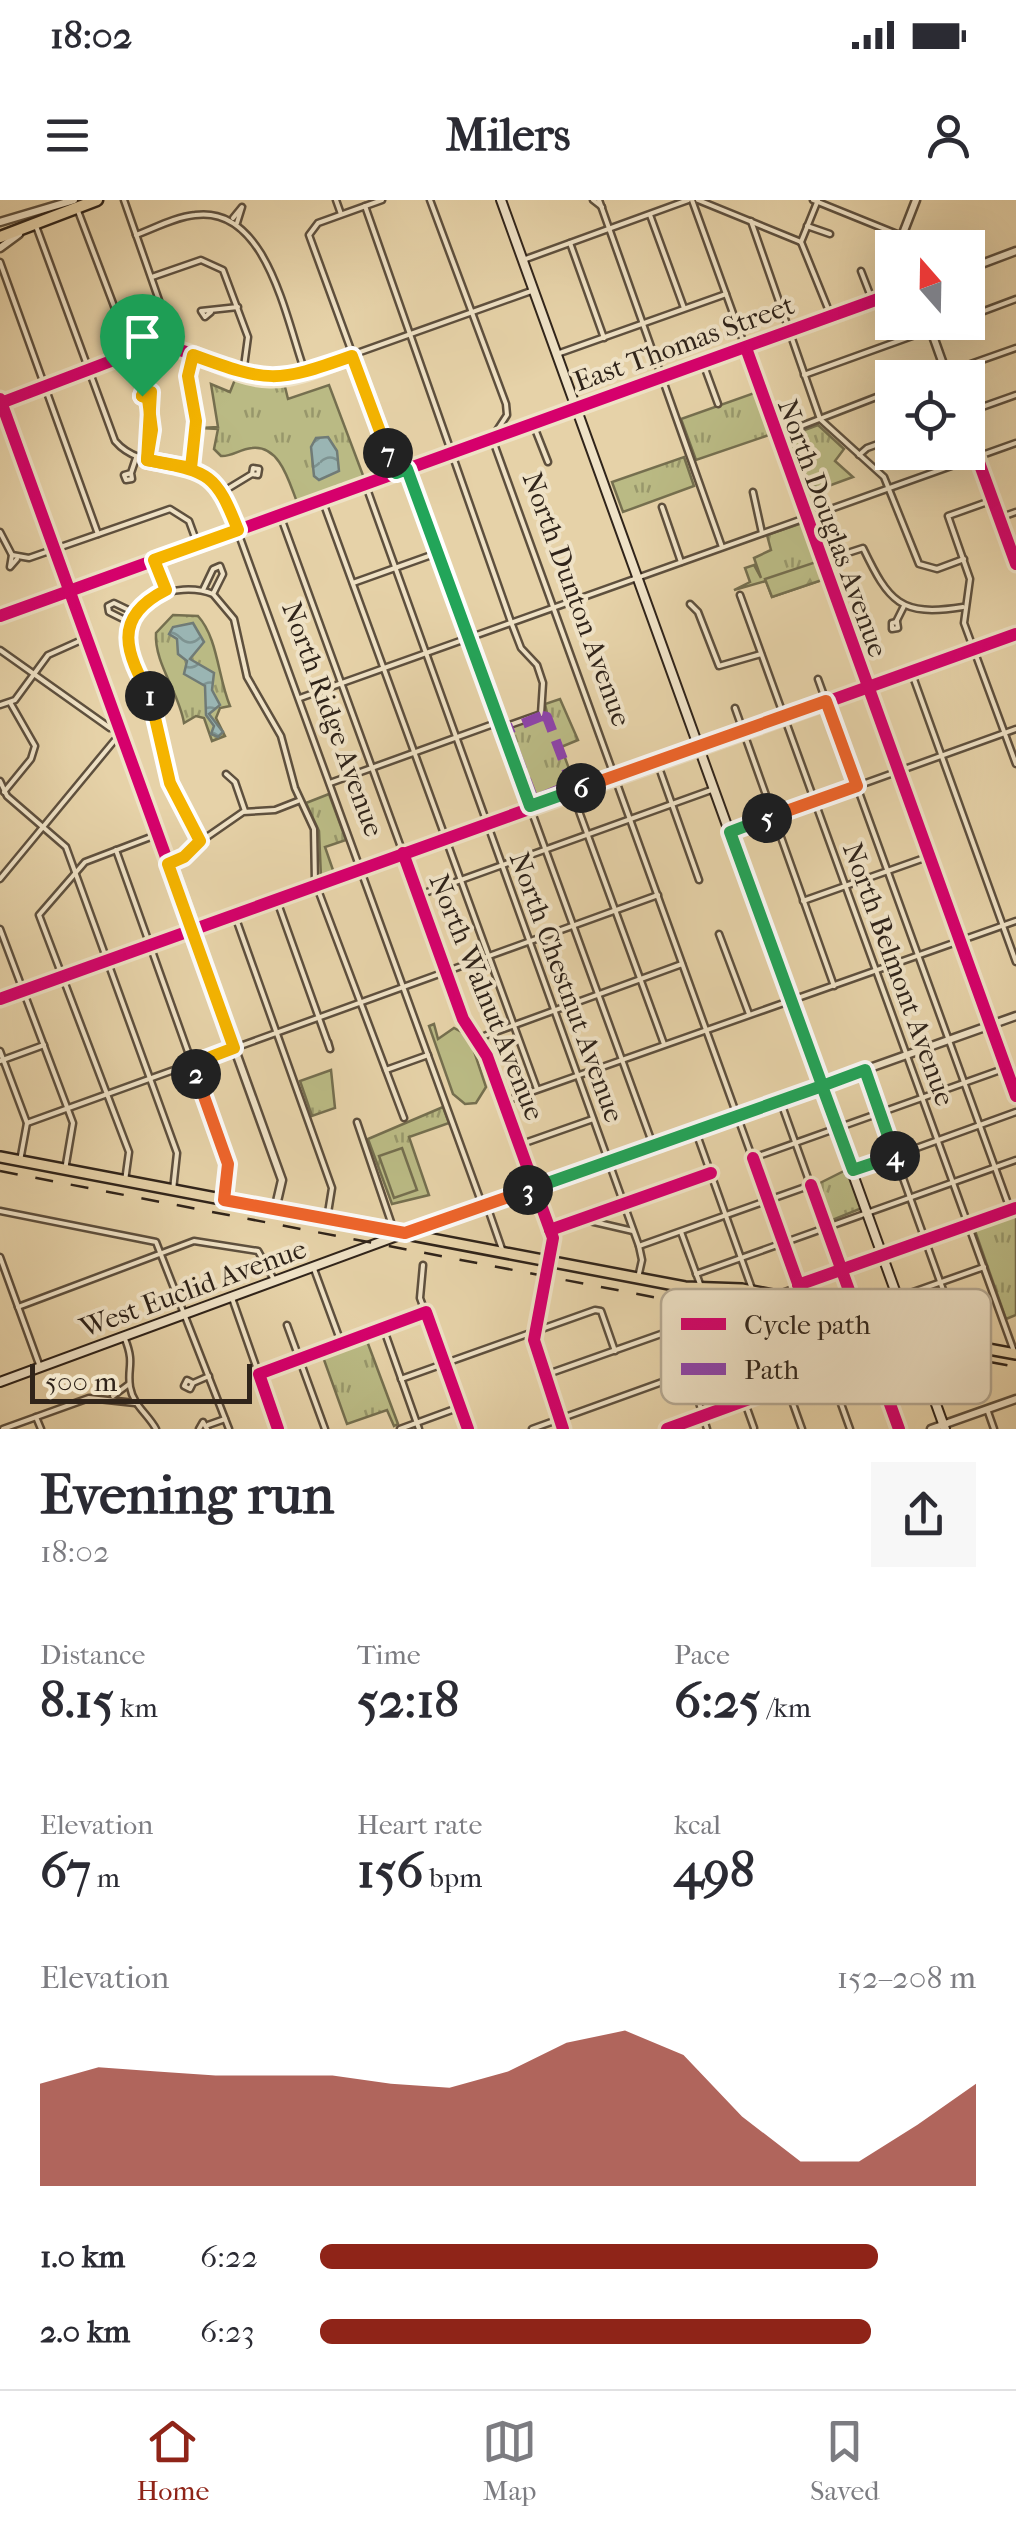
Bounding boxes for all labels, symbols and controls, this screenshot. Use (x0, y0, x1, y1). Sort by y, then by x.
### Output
text: 18:02 (50, 13, 132, 58)
icon: menu (40, 108, 95, 163)
icon: person (921, 108, 976, 163)
text: Milers (446, 109, 570, 162)
north arrow (875, 230, 985, 340)
map controls (875, 230, 985, 470)
street label: East Thomas Street (569, 288, 799, 398)
pin (100, 294, 185, 397)
icon: arrive (115, 309, 170, 364)
button: locate (875, 360, 985, 470)
street label: North Douglas Avenue (771, 395, 895, 662)
pin: 7 (363, 428, 413, 478)
text: 7 (381, 436, 395, 469)
street label: North Dunton Avenue (516, 467, 638, 731)
street label: North Ridge Avenue (275, 597, 391, 841)
pin: 1 (125, 671, 175, 721)
text: 1 (145, 679, 155, 712)
pin: 6 (556, 763, 606, 813)
text: 6 (573, 771, 589, 804)
pin: 5 (742, 793, 792, 843)
text: 5 (761, 801, 773, 834)
street label: North Belmont Avenue (836, 838, 962, 1110)
street label: North Chestnut Avenue (503, 847, 631, 1127)
street label: North Walnut Avenue (422, 869, 552, 1125)
pin: 2 (171, 1049, 221, 1099)
text: 2 (189, 1057, 203, 1090)
pin: 4 (870, 1131, 920, 1181)
text: 4 (887, 1139, 903, 1172)
pin: 3 (503, 1165, 553, 1215)
text: 3 (522, 1173, 534, 1206)
street label: West Euclid Avenue (74, 1232, 311, 1345)
legend (661, 1289, 991, 1404)
text: Cycle path (744, 1308, 871, 1341)
text: Path (744, 1353, 800, 1386)
scale bar (30, 1359, 252, 1404)
text: 500 m (45, 1365, 117, 1398)
button: share (871, 1462, 976, 1567)
text: Evening run (40, 1463, 334, 1527)
text: 18:02 (40, 1533, 109, 1570)
text: Distance (40, 1638, 145, 1671)
text: Time (357, 1638, 421, 1671)
text: Pace (674, 1638, 730, 1671)
text: 8.15 (40, 1671, 114, 1730)
text: 52:18 (357, 1671, 459, 1730)
text: 6:25 (674, 1671, 761, 1730)
text: km (114, 1691, 158, 1724)
text: /km (761, 1691, 811, 1724)
text: Elevation (40, 1808, 153, 1841)
text: Heart rate (357, 1808, 482, 1841)
text: kcal (674, 1808, 721, 1841)
text: 67 (40, 1841, 91, 1900)
text: 156 (357, 1841, 423, 1900)
text: 498 (674, 1841, 755, 1900)
text: m (91, 1861, 120, 1894)
text: bpm (423, 1861, 482, 1894)
text: Elevation (40, 1959, 169, 1996)
text: 152–208 m (837, 1959, 976, 1996)
text: 1.0 km (40, 2238, 125, 2275)
text: 6:22 (200, 2238, 258, 2275)
text: 2.0 km (40, 2313, 130, 2350)
text: 6:23 (200, 2313, 255, 2350)
tab: Home (136, 2414, 209, 2507)
tab: Map (482, 2414, 537, 2507)
tab: Saved (810, 2414, 880, 2507)

